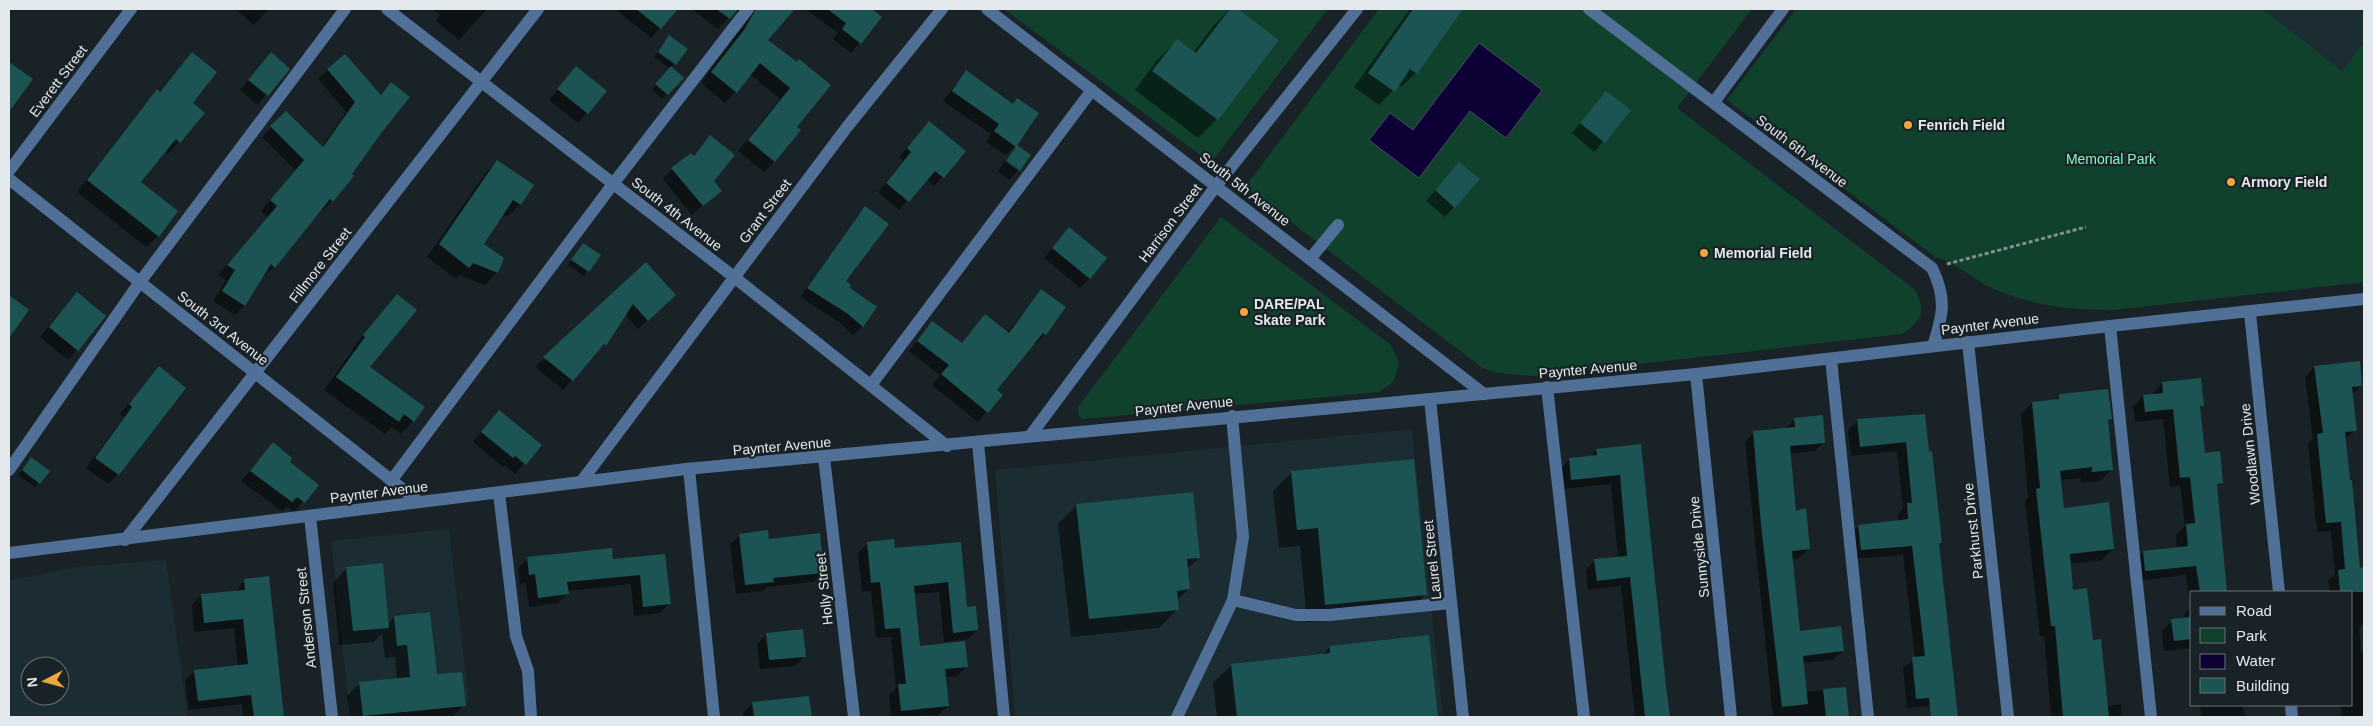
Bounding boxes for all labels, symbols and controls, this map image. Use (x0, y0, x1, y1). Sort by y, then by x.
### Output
street label: Everett Street (26, 42, 90, 120)
street label: South 6th Avenue (1753, 111, 1851, 191)
place label: Fenrich Field (1918, 117, 2005, 133)
marker: Fenrich Field (1902, 119, 1914, 131)
street label: South 5th Avenue (1197, 149, 1294, 229)
park label: Memorial Park (2066, 151, 2157, 167)
street label: South 4th Avenue (629, 174, 726, 254)
place label: Armory Field (2241, 174, 2327, 190)
street label: Grant Street (736, 176, 794, 246)
marker: Armory Field (2225, 176, 2237, 188)
street label: Harrison Street (1135, 181, 1205, 265)
street label: Fillmore Street (286, 224, 354, 306)
place label: Memorial Field (1714, 245, 1812, 261)
marker: Memorial Field (1698, 247, 1710, 259)
street label: South 3rd Avenue (174, 288, 272, 369)
place label: DARE/PAL Skate Park (1254, 296, 1326, 328)
marker: DARE/PAL Skate Park (1238, 306, 1250, 318)
street label: Paynter Avenue (1940, 310, 2040, 338)
street label: Paynter Avenue (1538, 357, 1638, 381)
street label: Paynter Avenue (1134, 393, 1234, 419)
street label: Woodlawn Drive (2237, 402, 2263, 505)
street label: Paynter Avenue (732, 434, 832, 458)
street label: Paynter Avenue (329, 478, 429, 506)
street label: Parkhurst Drive (1960, 482, 1986, 580)
street label: Sunnyside Drive (1686, 495, 1712, 599)
street label: Laurel Street (1420, 519, 1444, 601)
street label: Holly Street (812, 552, 836, 626)
street label: Anderson Street (293, 567, 319, 669)
legend (2190, 591, 2353, 706)
text: Road (2236, 602, 2272, 619)
text: Park (2236, 627, 2267, 644)
text: Water (2236, 652, 2275, 669)
north arrow (20, 656, 70, 706)
text: N (24, 676, 41, 688)
text: Building (2236, 677, 2289, 694)

